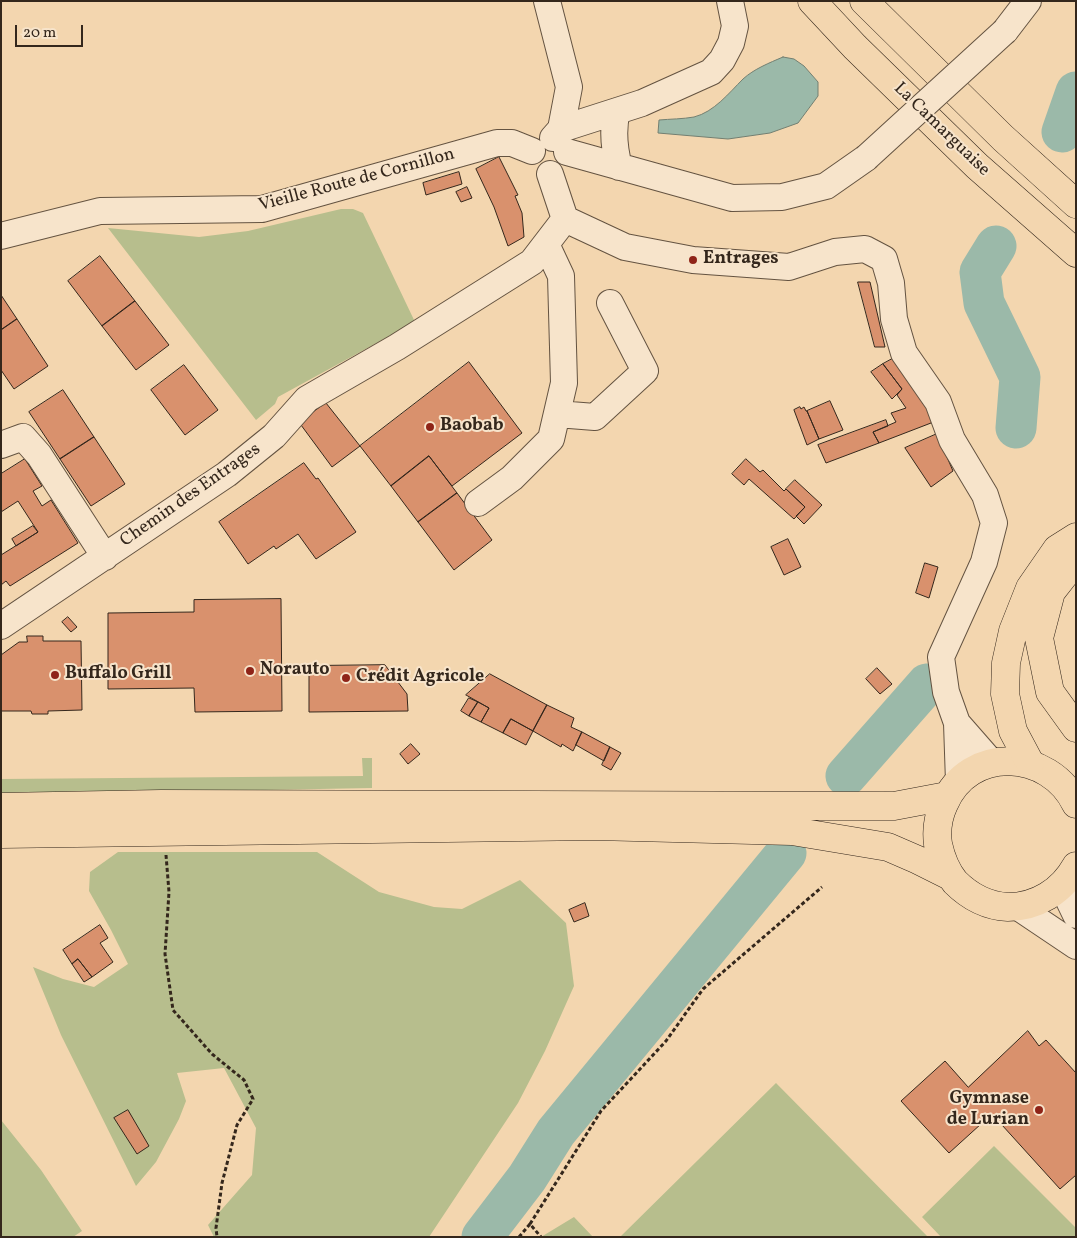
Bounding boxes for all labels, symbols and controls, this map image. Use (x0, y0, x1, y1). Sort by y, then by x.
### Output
scale bar (18, 15, 85, 47)
text: 20 m (23, 23, 56, 44)
street label: La Camarguaise (888, 79, 994, 181)
street label: Vieille Route de Cornillon (257, 144, 457, 218)
place label: Entrages (703, 249, 779, 271)
marker: Entrages (687, 254, 699, 266)
place label: Baobab (440, 416, 504, 438)
marker: Baobab (424, 421, 436, 433)
street label: Chemin des Entrages (117, 439, 265, 553)
place label: Norauto (260, 660, 330, 682)
place label: Buffalo Grill (65, 664, 171, 686)
marker: Norauto (244, 665, 256, 677)
place label: Crédit Agricole (356, 667, 484, 689)
marker: Buffalo Grill (49, 669, 61, 681)
marker: Crédit Agricole (340, 672, 352, 684)
place label: Gymnase de Lurian (947, 1089, 1029, 1132)
marker: Gymnase de Lurian (1033, 1104, 1045, 1116)

